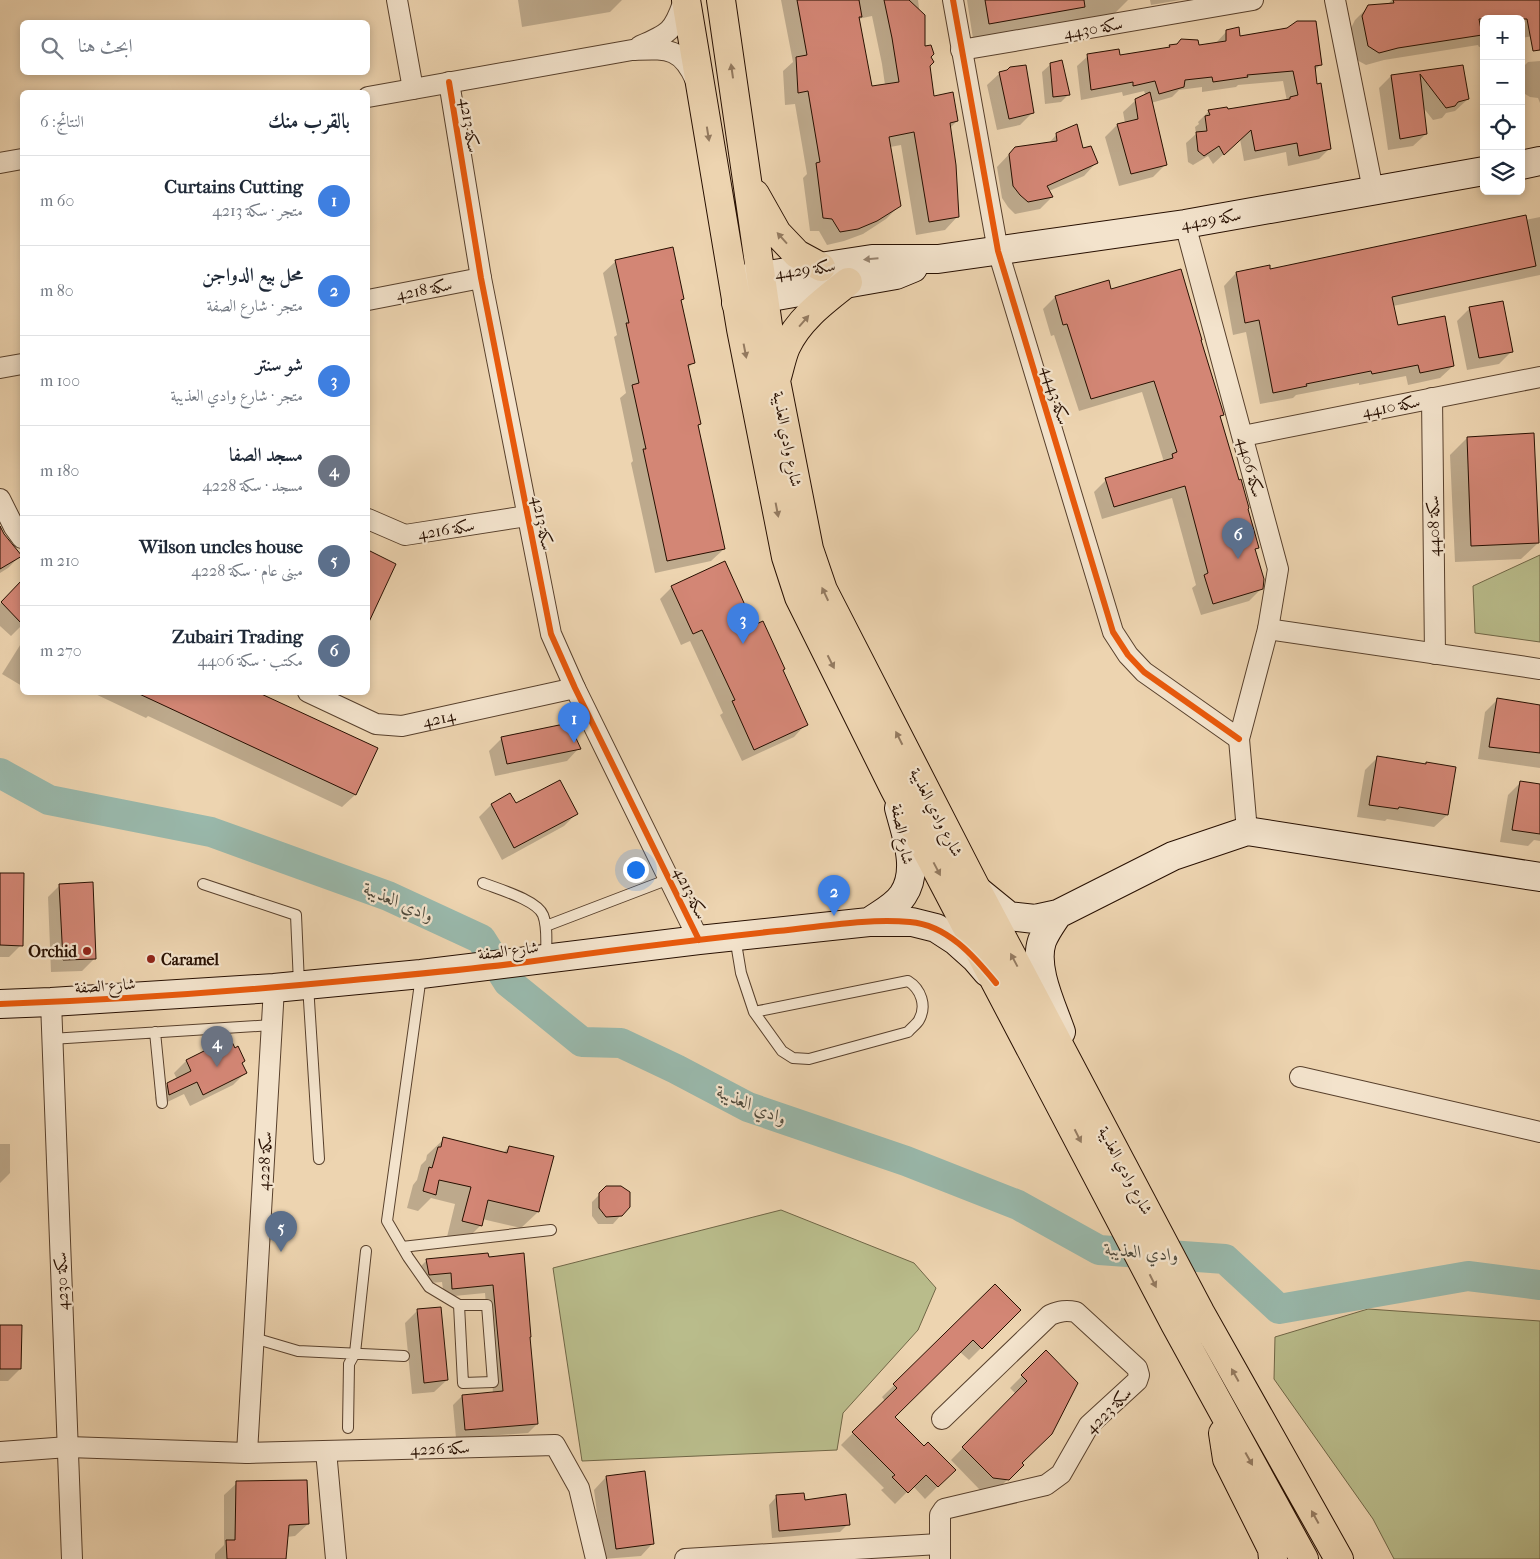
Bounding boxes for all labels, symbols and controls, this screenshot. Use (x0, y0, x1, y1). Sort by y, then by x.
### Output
street label: سكة 4430 (1062, 14, 1124, 43)
map controls (1480, 15, 1525, 195)
button: + (1480, 15, 1525, 60)
search box (20, 20, 370, 75)
icon: search (38, 34, 66, 62)
text: ابحث هنا (78, 35, 133, 57)
button: − (1480, 60, 1525, 105)
one-way arrow (727, 63, 735, 79)
street label: سكة 4213 (456, 96, 483, 154)
button: locate (1480, 105, 1525, 150)
text: بالقرب منك (268, 109, 350, 133)
text: النتائج: 6 (40, 112, 84, 131)
one-way arrow (704, 127, 712, 143)
button: layers (1480, 150, 1525, 195)
text: Curtains Cutting (164, 176, 303, 198)
text: 60 m (40, 191, 74, 210)
text: 1 (331, 191, 337, 210)
text: متجر · سكة 4213 (212, 201, 303, 220)
street label: سكة 4429 (1179, 205, 1243, 234)
one-way arrow (776, 233, 788, 245)
street label: سكة 4429 (774, 256, 837, 283)
one-way arrow (863, 256, 879, 264)
text: محل بيع الدواجن (202, 264, 303, 286)
street label: سكة 4218 (394, 275, 454, 304)
text: 80 m (40, 281, 74, 300)
text: 2 (330, 281, 338, 300)
text: متجر · شارع الصفة (206, 296, 303, 315)
one-way arrow (798, 316, 810, 328)
one-way arrow (741, 343, 749, 358)
text: شو سنتر (256, 354, 303, 376)
street label: سكة 4443 (1038, 363, 1073, 427)
text: 100 m (40, 371, 80, 390)
text: 3 (331, 371, 337, 390)
text: متجر · شارع وادي العذيبة (170, 386, 303, 405)
street label: شارع وادي العذيبة (765, 390, 806, 489)
street label: سكة 4410 (1360, 392, 1422, 421)
street label: سكة 4406 (1233, 435, 1268, 499)
text: مسجد الصفا (229, 444, 303, 466)
text: 180 m (40, 461, 79, 480)
text: 4 (329, 461, 339, 480)
text: مسجد · سكة 4228 (202, 476, 303, 495)
street label: سكة 4213 (528, 494, 557, 552)
street label: سكة 4408 (1423, 495, 1444, 557)
one-way arrow (773, 502, 781, 517)
street label: سكة 4216 (416, 516, 476, 543)
pin: 6 (1222, 518, 1254, 559)
text: Wilson uncles house (139, 536, 303, 558)
text: 210 m (40, 551, 79, 570)
text: 5 (331, 551, 337, 570)
text: مبنى عام · سكة 4228 (191, 561, 303, 580)
one-way arrow (821, 587, 829, 601)
pin: 3 (727, 603, 759, 644)
text: Zubairi Trading (172, 626, 303, 648)
text: 270 m (40, 641, 81, 660)
text: 6 (330, 641, 338, 660)
text: مكتب · سكة 4406 (197, 651, 303, 670)
one-way arrow (827, 655, 835, 669)
pin: 1 (558, 702, 590, 743)
street label: 4214 (421, 705, 458, 731)
one-way arrow (895, 731, 903, 746)
street label: شارع وادي العذيبة (902, 765, 967, 862)
street label: شارع الصفة (883, 802, 918, 867)
your location (623, 857, 649, 883)
one-way arrow (933, 862, 941, 876)
street label: سكة 4213 (670, 864, 711, 922)
pin: 2 (818, 875, 850, 916)
water label: وادي العذيبة (357, 878, 437, 930)
street label: شارع الصفة (477, 937, 540, 968)
place label: Orchid (28, 942, 78, 961)
marker: Orchid (81, 945, 93, 957)
place label: Caramel (161, 950, 219, 969)
marker: Caramel (145, 953, 157, 965)
one-way arrow (1010, 953, 1018, 967)
street label: شارع الصفة (74, 974, 136, 1001)
pin: 4 (201, 1026, 233, 1067)
water label: وادي العذيبة (710, 1081, 790, 1133)
street label: شارع وادي العذيبة (1091, 1123, 1157, 1219)
one-way arrow (1074, 1129, 1082, 1144)
street label: سكة 4228 (253, 1131, 276, 1191)
pin: 5 (265, 1211, 297, 1252)
water label: وادي العذيبة (1102, 1239, 1180, 1270)
street label: سكة 4230 (51, 1251, 72, 1310)
one-way arrow (1149, 1273, 1157, 1288)
one-way arrow (1231, 1369, 1240, 1382)
street label: سكة 4223 (1081, 1383, 1135, 1437)
street label: سكة 4226 (410, 1438, 470, 1459)
one-way arrow (1245, 1452, 1253, 1466)
one-way arrow (1311, 1510, 1320, 1523)

